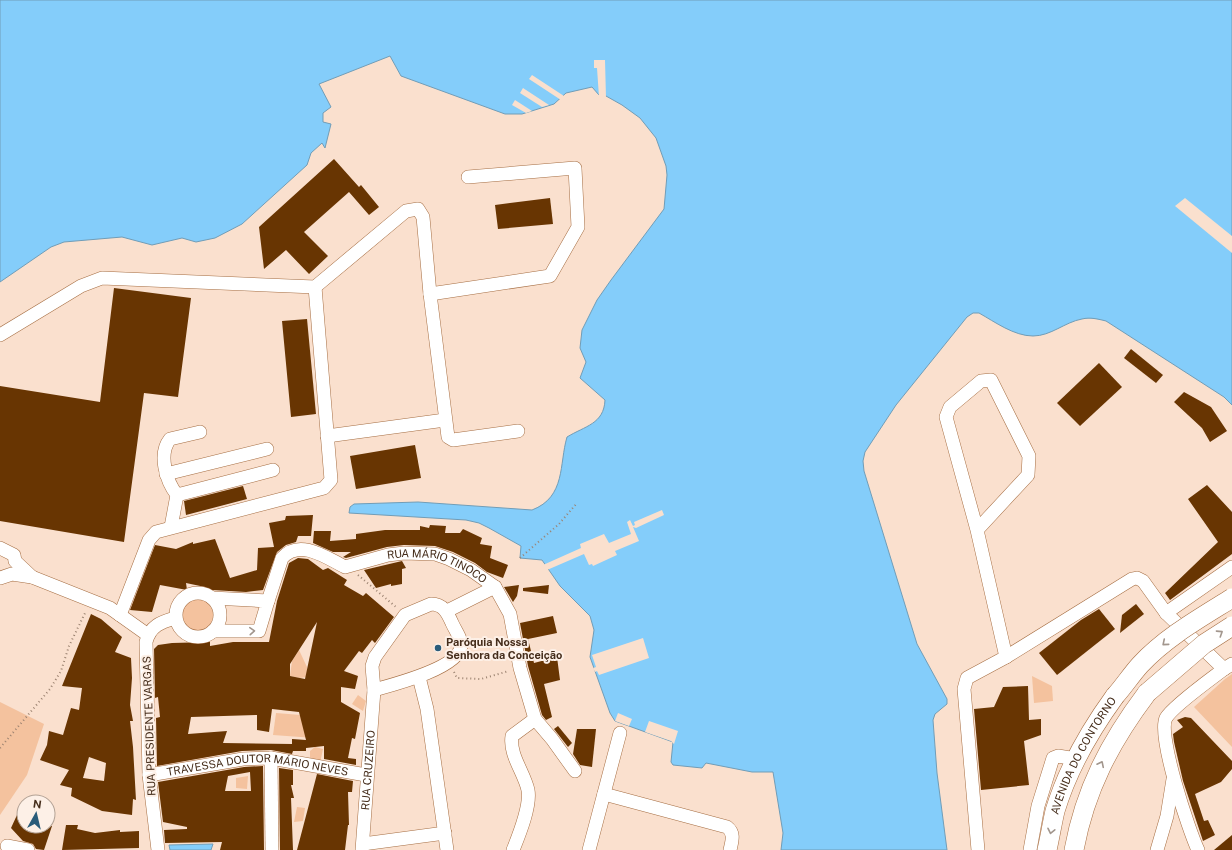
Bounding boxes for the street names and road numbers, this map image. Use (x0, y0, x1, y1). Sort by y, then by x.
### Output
street label: RUA MÁRIO TINOCO (386, 547, 489, 585)
street label: RUA PRESIDENTE VARGAS (141, 656, 157, 796)
street label: AVENIDA DO CONTORNO (1048, 695, 1118, 816)
street label: RUA CRUZEIRO (359, 730, 377, 811)
street label: TRAVESSA DOUTOR MÁRIO NEVES (166, 752, 349, 778)

